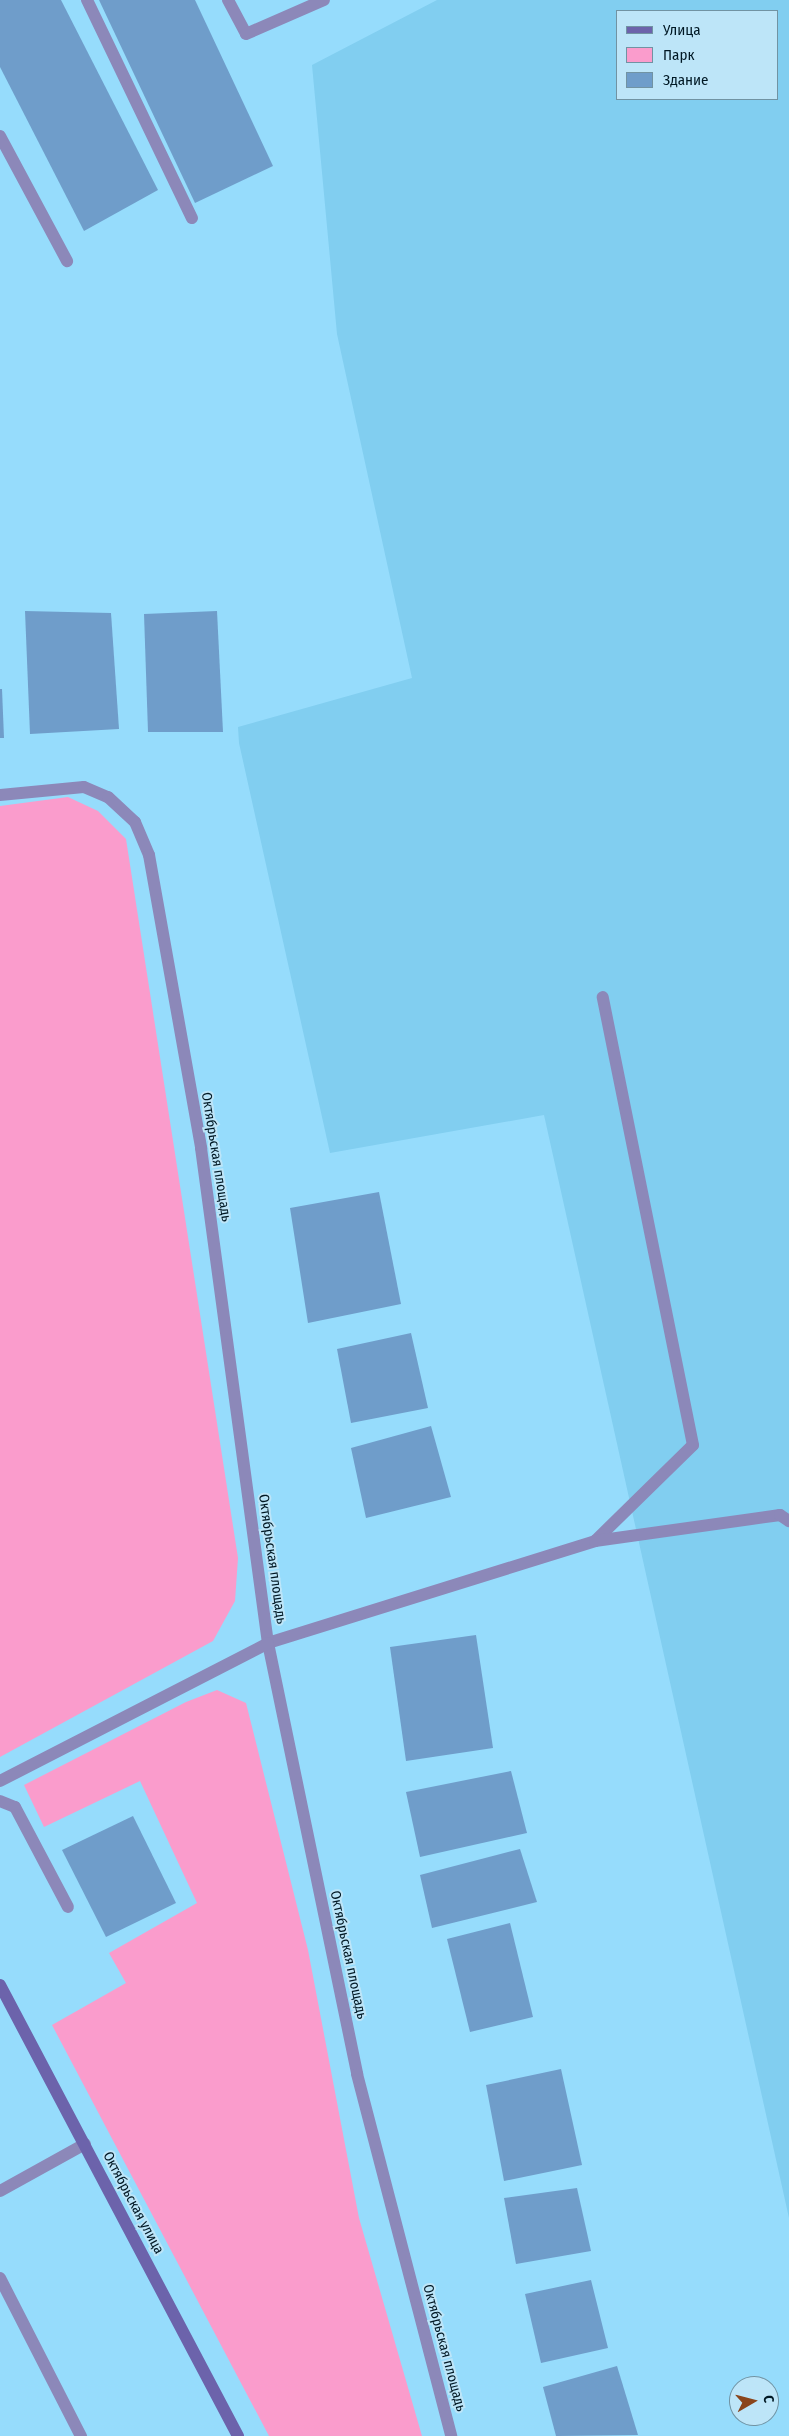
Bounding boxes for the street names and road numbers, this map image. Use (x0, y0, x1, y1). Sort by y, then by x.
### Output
street label: Октябрьская площадь (197, 1091, 235, 1223)
street label: Октябрьская площадь (255, 1493, 289, 1625)
street label: Октябрьская площадь (326, 1889, 370, 2021)
street label: Октябрьская улица (99, 2149, 167, 2257)
street label: Октябрьская площадь (419, 2283, 469, 2413)

